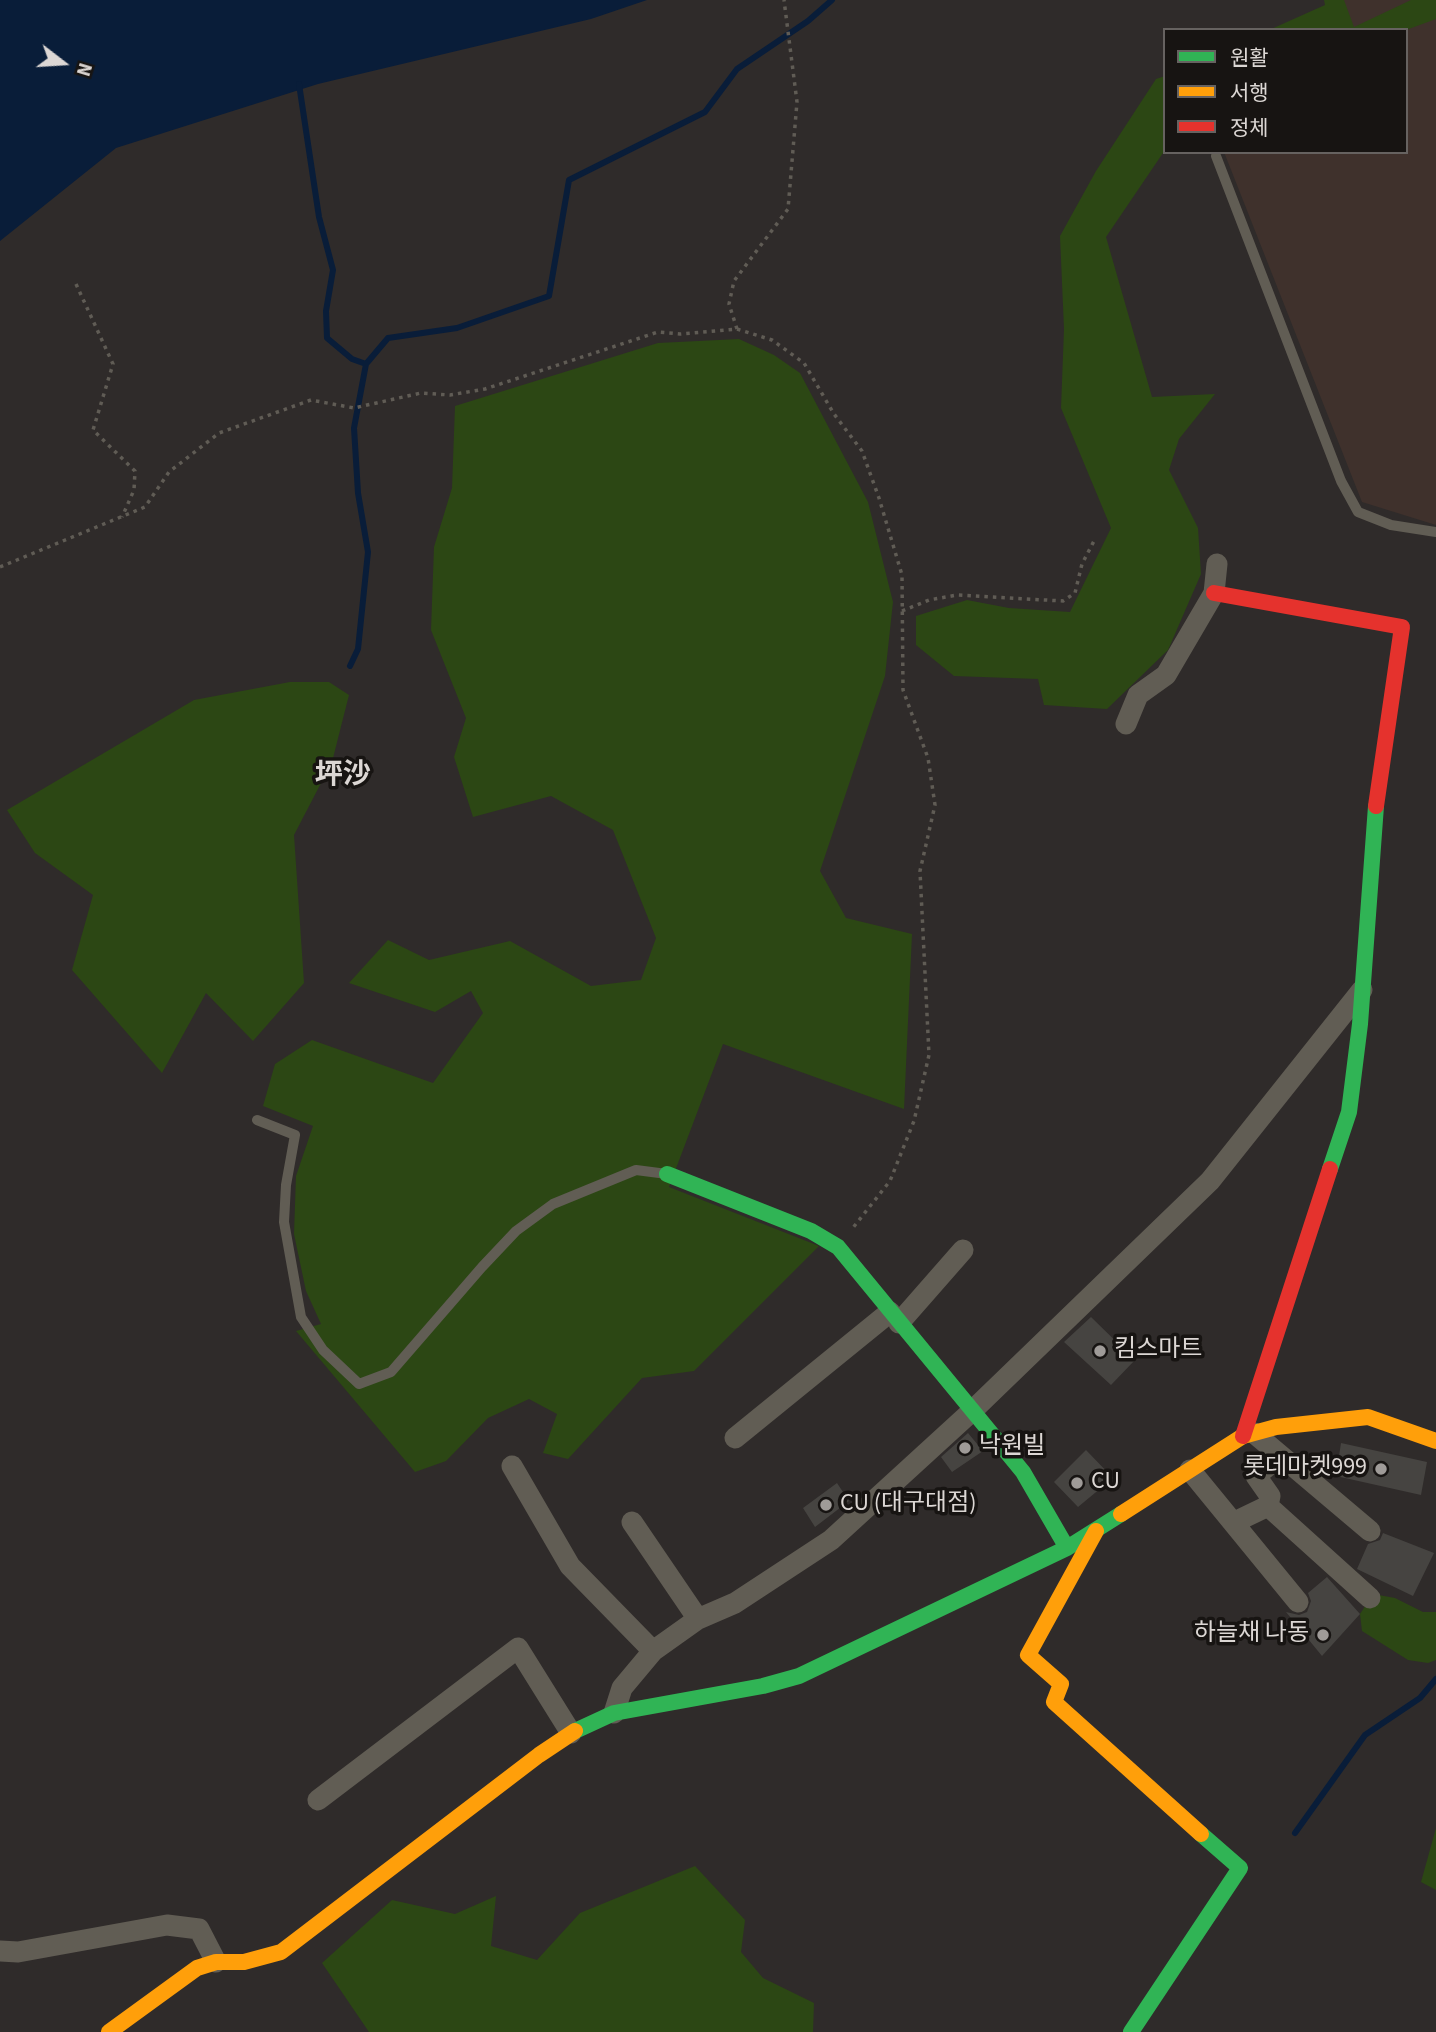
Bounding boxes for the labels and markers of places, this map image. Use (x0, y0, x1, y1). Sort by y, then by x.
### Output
place label: 킴스마트 (1114, 1337, 1202, 1365)
marker: 킴스마트 (1092, 1343, 1108, 1359)
place label: 낙원빌 (979, 1434, 1045, 1462)
marker: 낙원빌 (957, 1440, 973, 1456)
place label: 롯데마켓999 (1243, 1455, 1367, 1483)
marker: 롯데마켓999 (1373, 1461, 1389, 1477)
place label: CU (1091, 1469, 1120, 1497)
marker: CU (1069, 1475, 1085, 1491)
place label: CU (대구대점) (840, 1491, 977, 1519)
marker: CU (대구대점) (818, 1497, 834, 1513)
place label: 하늘채 나동 (1194, 1621, 1309, 1649)
marker: 하늘채 나동 (1315, 1627, 1331, 1643)

